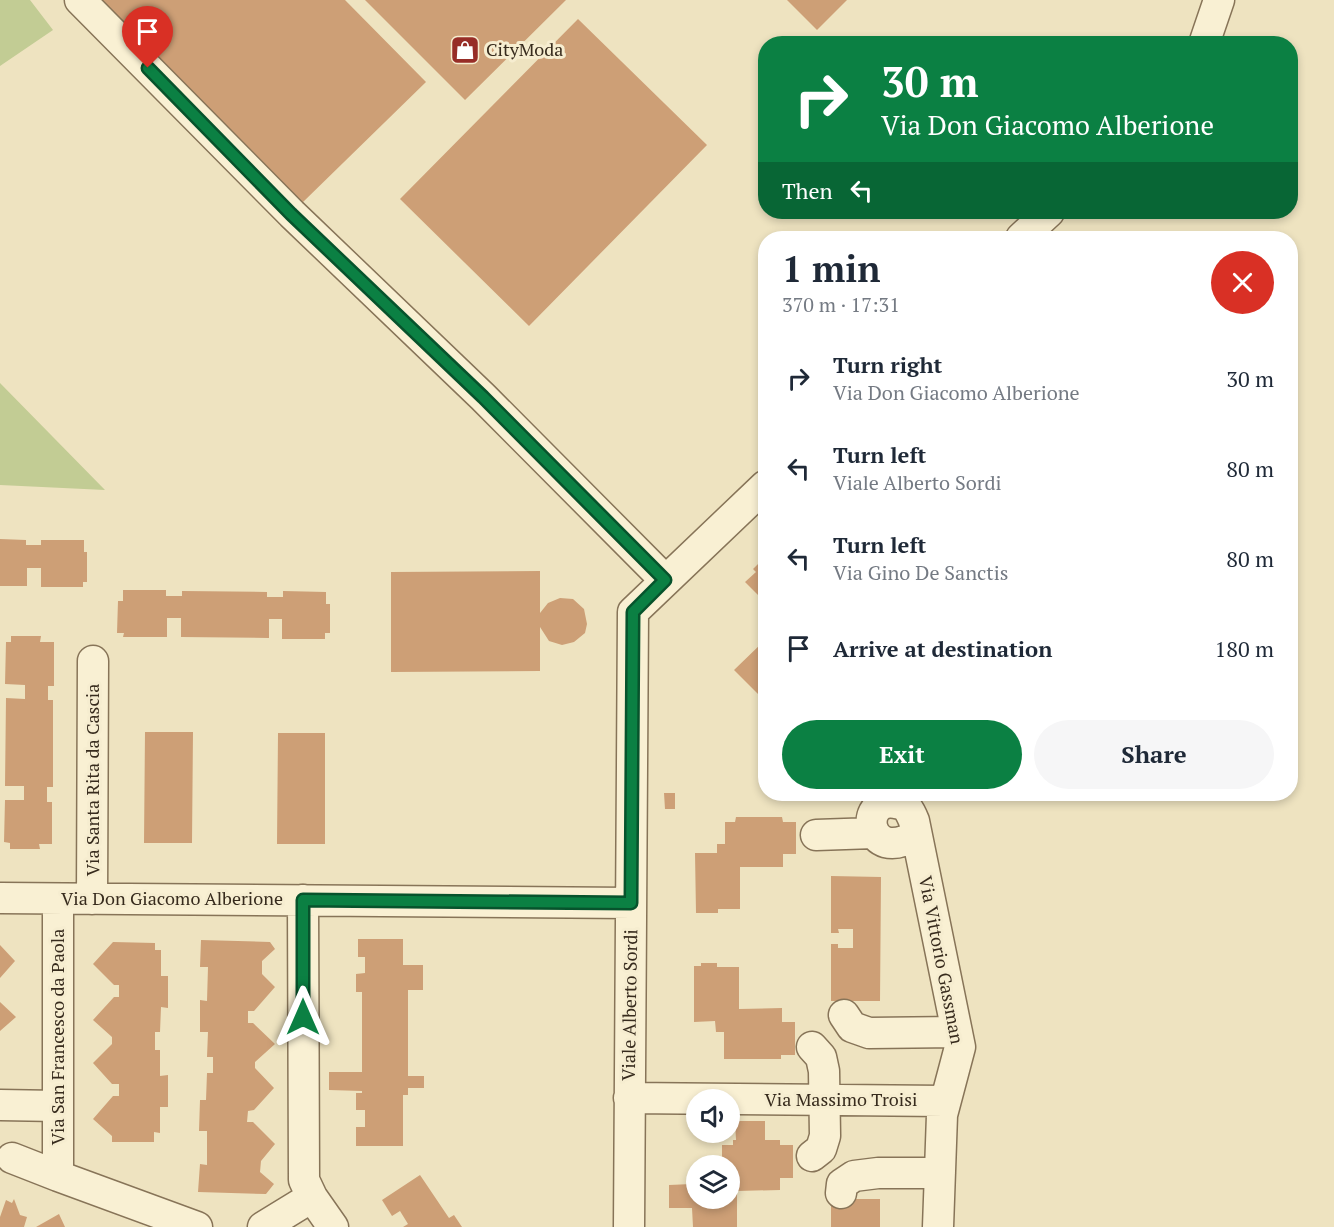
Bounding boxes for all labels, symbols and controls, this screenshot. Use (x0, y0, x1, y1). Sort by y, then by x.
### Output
pin (122, 6, 173, 68)
icon: arrive (131, 15, 164, 48)
shop icon: CityModa (449, 34, 481, 66)
place label: CityModa (486, 37, 563, 61)
text: 30 m (881, 53, 979, 109)
icon: right (782, 60, 860, 138)
text: Via Don Giacomo Alberione (881, 107, 1214, 143)
icon: left (845, 174, 878, 207)
text: Then (782, 176, 833, 205)
text: 1 min (782, 245, 880, 292)
button: close (1211, 251, 1274, 314)
text: 370 m · 17:31 (782, 291, 900, 318)
text: Turn right (833, 350, 942, 379)
icon: right (782, 362, 815, 395)
text: 30 m (1226, 364, 1274, 393)
text: Via Don Giacomo Alberione (833, 379, 1080, 406)
text: Turn left (833, 440, 926, 469)
icon: left (782, 452, 815, 485)
text: 80 m (1226, 454, 1274, 483)
text: Viale Alberto Sordi (833, 469, 1002, 496)
text: Turn left (833, 530, 926, 559)
icon: left (782, 542, 815, 575)
text: 80 m (1226, 544, 1274, 573)
text: Via Gino De Sanctis (833, 559, 1008, 586)
icon: arrive (782, 632, 815, 665)
text: Arrive at destination (833, 634, 1052, 663)
text: 180 m (1214, 634, 1274, 663)
street label: Via Santa Rita da Cascia (80, 684, 104, 876)
button: Exit (782, 720, 1022, 789)
button: Share (1034, 720, 1274, 789)
street label: Via Vittorio Gassman (914, 874, 970, 1046)
street label: Via Don Giacomo Alberione (61, 886, 283, 910)
street label: Via San Francesco da Paola (45, 929, 69, 1145)
street label: Viale Alberto Sordi (616, 929, 642, 1081)
position arrow (271, 985, 335, 1049)
street label: Via Massimo Troisi (765, 1087, 917, 1111)
map controls (686, 1089, 740, 1209)
button: sound (686, 1089, 740, 1143)
button: layers (686, 1155, 740, 1209)

